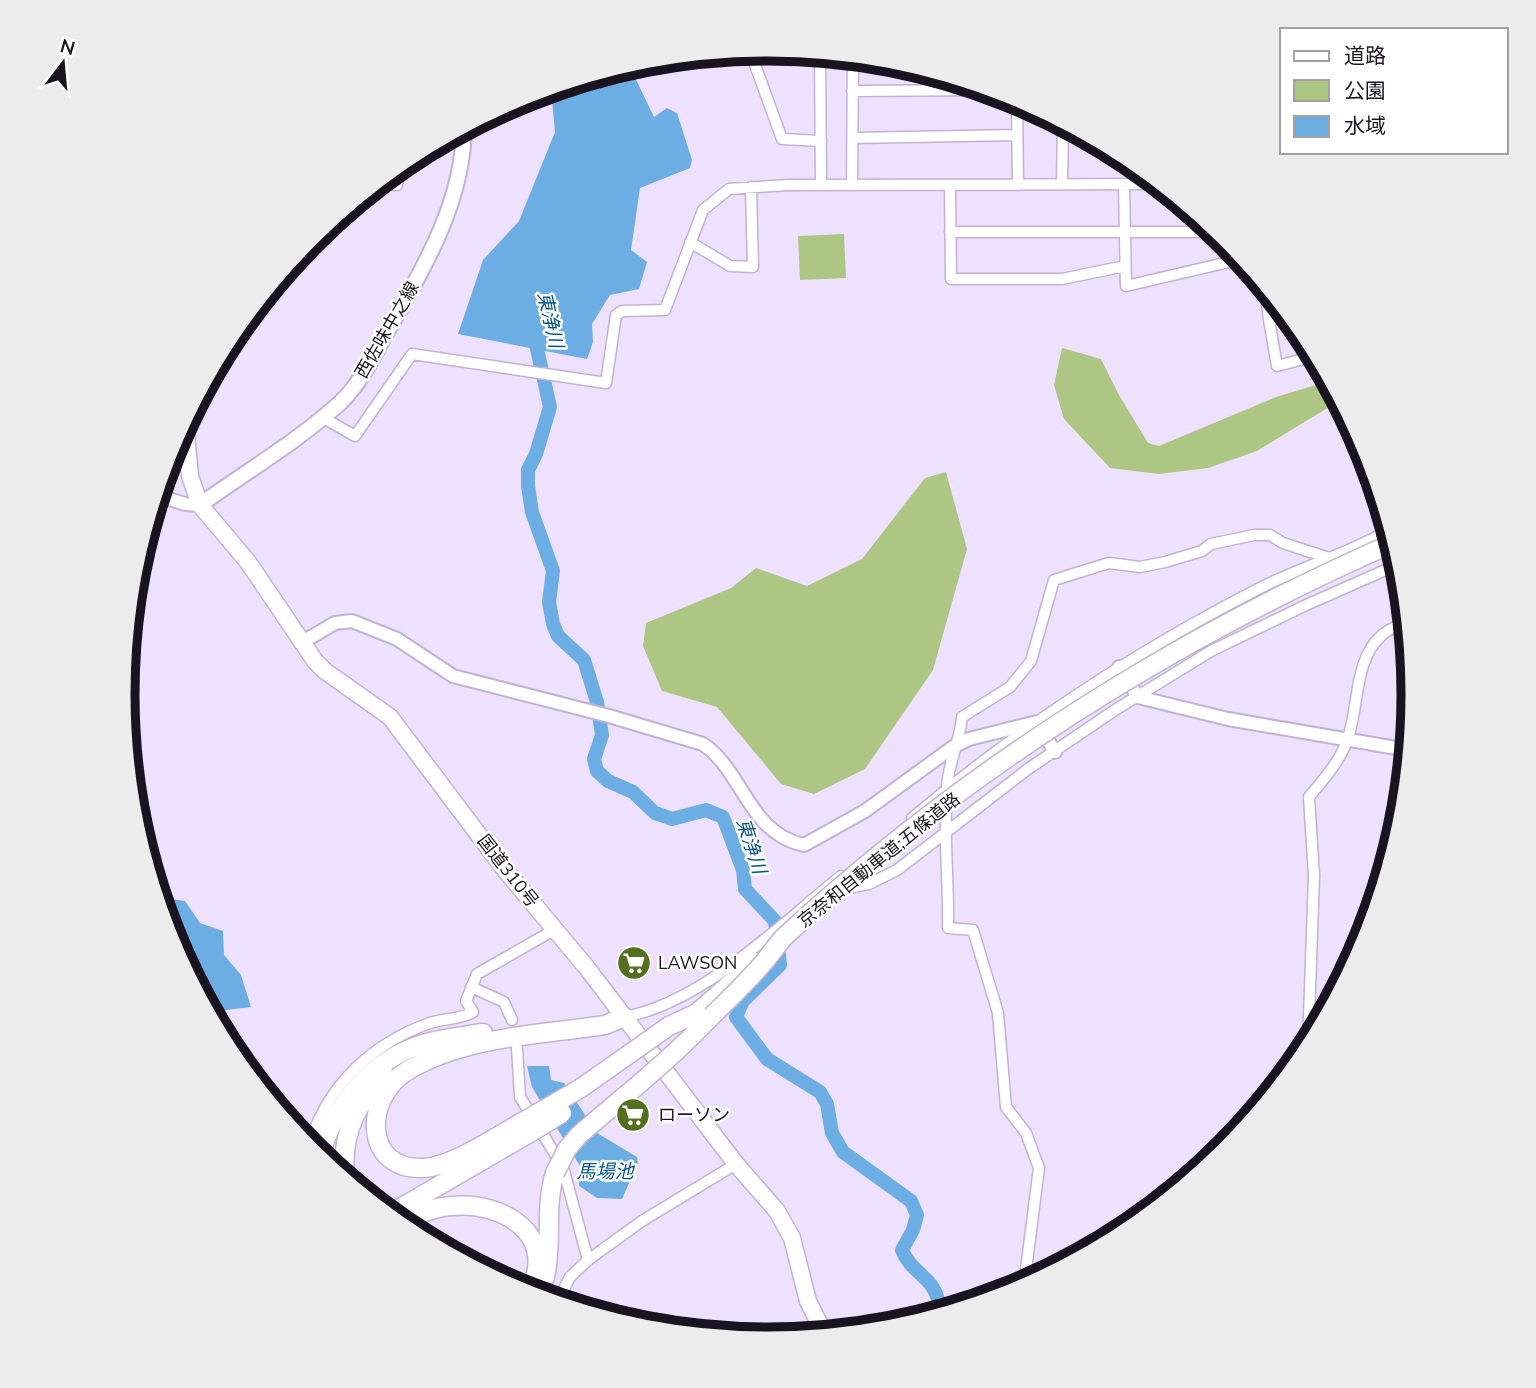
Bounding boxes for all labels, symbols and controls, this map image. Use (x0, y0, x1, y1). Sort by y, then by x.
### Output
north arrow (28, 28, 98, 98)
legend (1280, 28, 1508, 154)
text: N (57, 33, 78, 62)
text: 道路 (1344, 42, 1386, 70)
text: 公園 (1344, 77, 1386, 105)
text: 水域 (1344, 112, 1386, 140)
street label: 西佐味中之線 (350, 277, 424, 383)
water label: 東浄川 (531, 289, 570, 353)
street label: 京奈和自動車道;五條道路 (793, 787, 965, 933)
water label: 東浄川 (730, 815, 773, 879)
street label: 国道310号 (472, 830, 544, 912)
supermarket icon: LAWSON (615, 944, 653, 982)
place label: LAWSON (658, 951, 737, 975)
supermarket icon: ローソン (614, 1096, 652, 1134)
place label: ローソン (658, 1103, 730, 1127)
water label: 馬場池 (576, 1159, 635, 1185)

